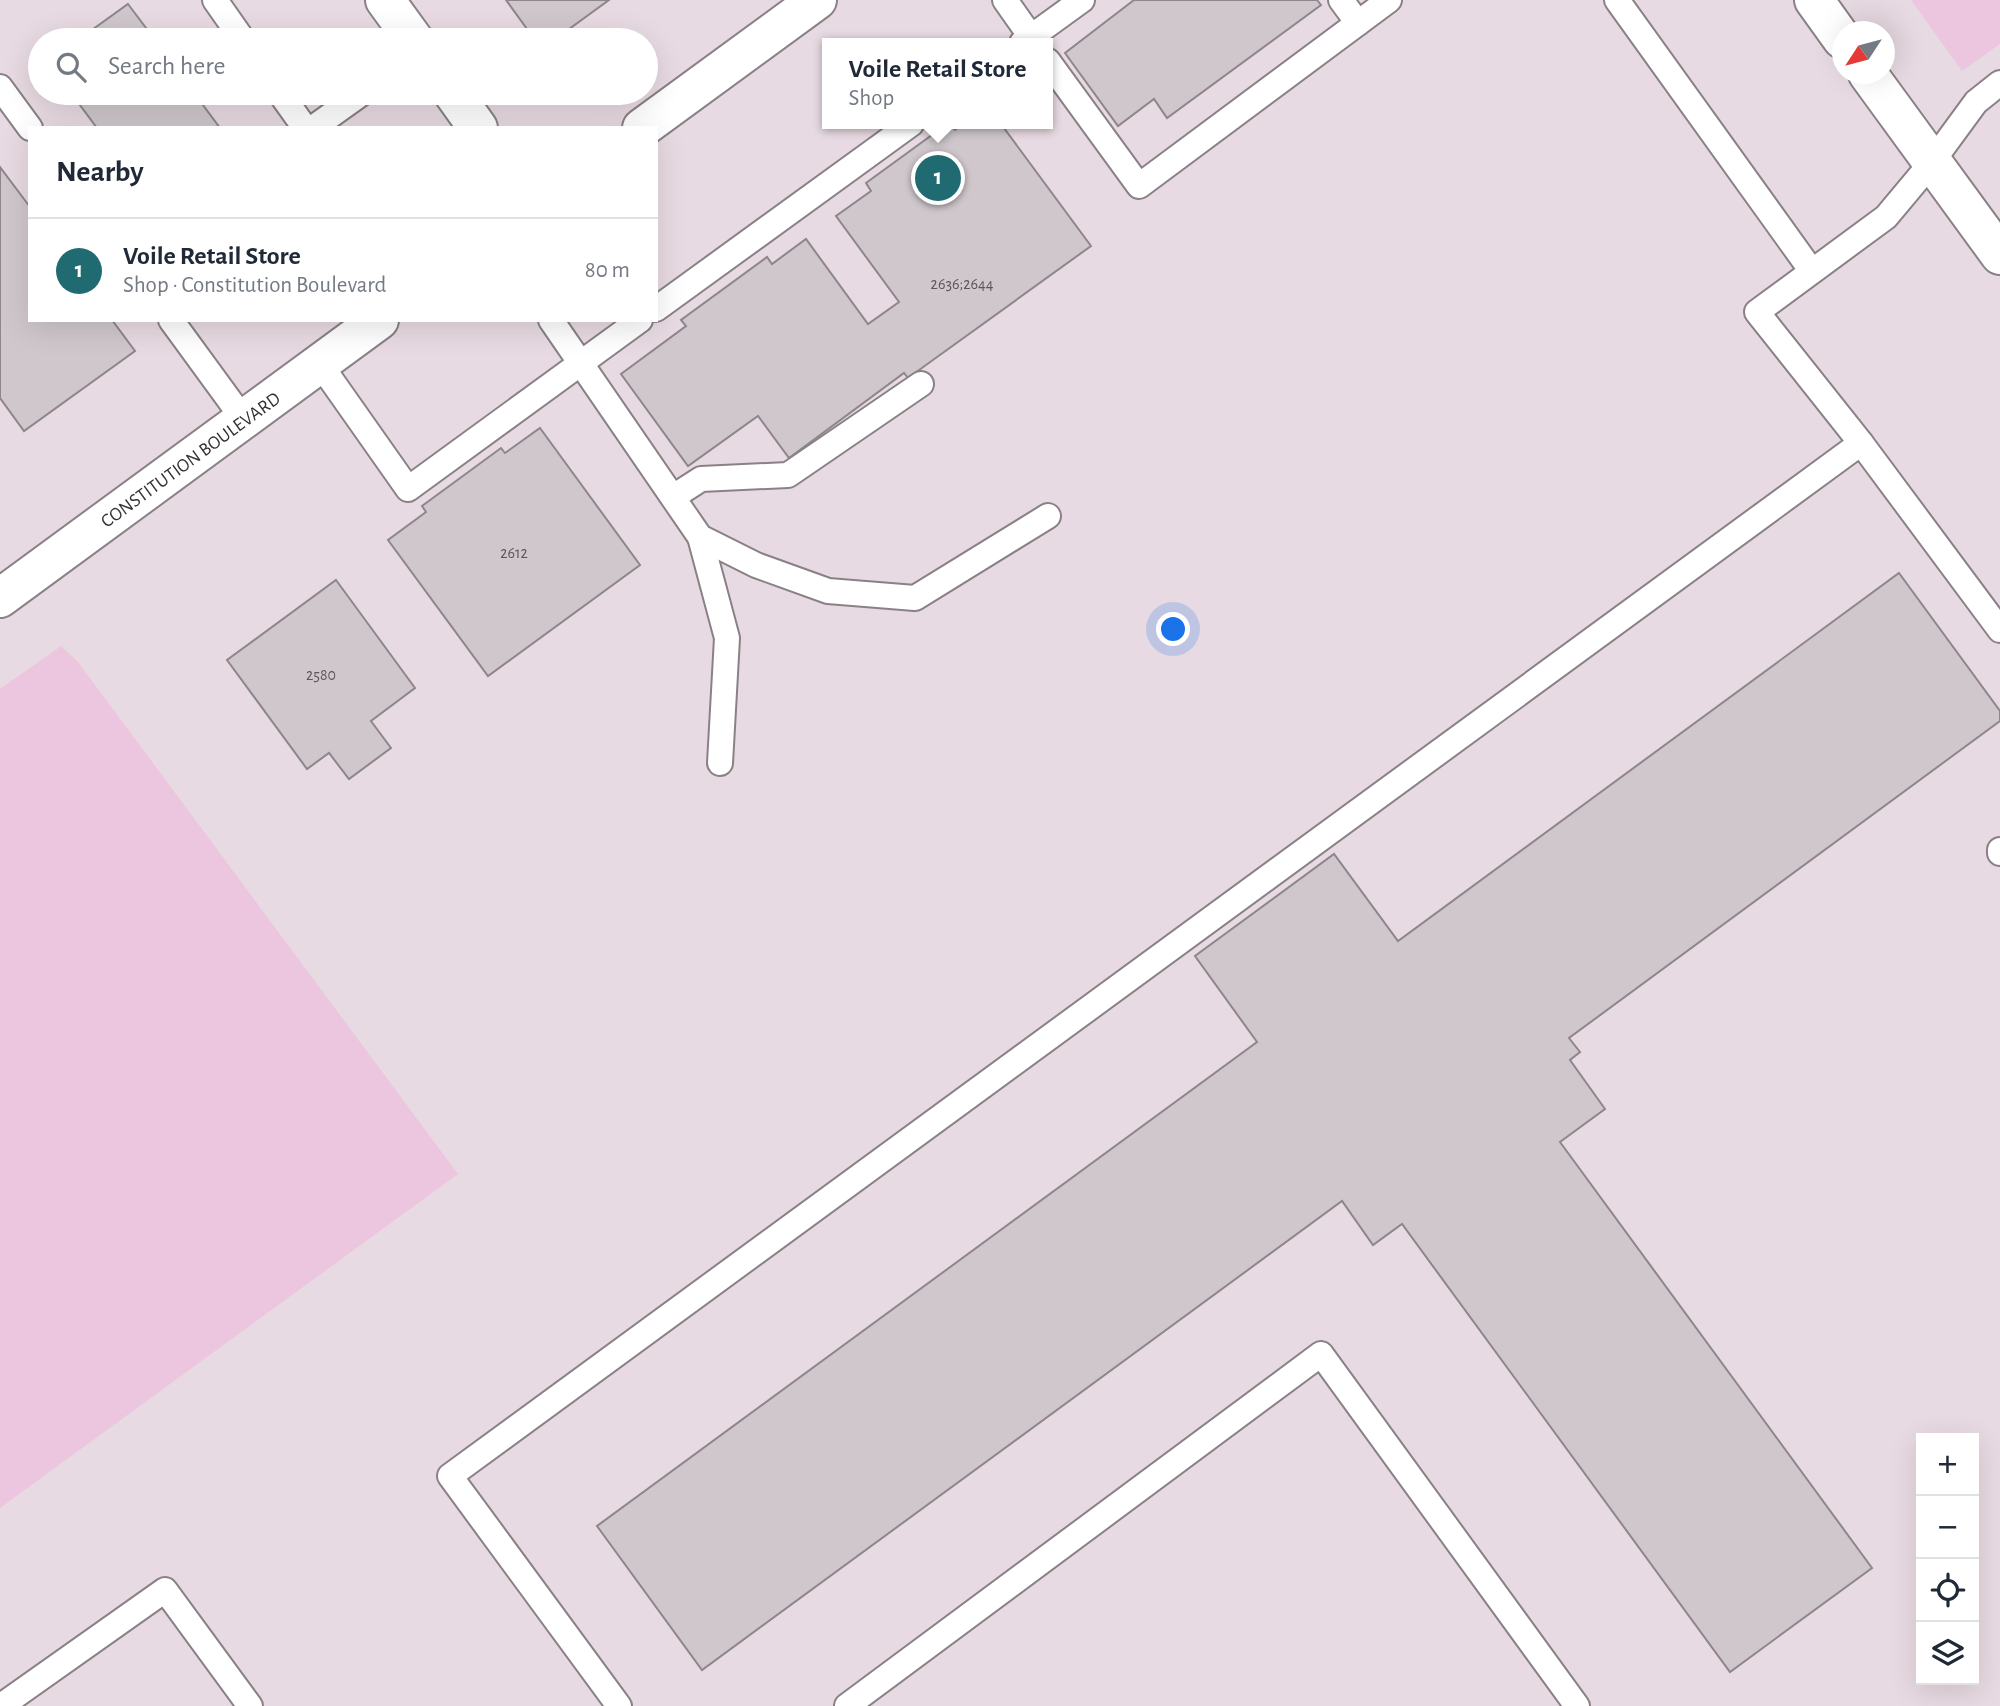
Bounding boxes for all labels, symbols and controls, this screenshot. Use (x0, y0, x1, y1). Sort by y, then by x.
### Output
north arrow (1832, 21, 1895, 84)
search box (28, 28, 658, 105)
popup (822, 38, 1053, 129)
icon: search (52, 48, 90, 86)
text: Search here (108, 53, 226, 79)
text: Voile Retail Store (849, 56, 1026, 82)
text: Shop (849, 87, 894, 110)
pin: 1 (915, 152, 961, 204)
text: Nearby (56, 157, 144, 187)
text: Voile Retail Store (123, 243, 301, 269)
text: 1 (75, 259, 83, 282)
text: 80 m (585, 259, 630, 282)
text: Shop · Constitution Boulevard (123, 274, 387, 297)
house number: 2636;2644 (931, 276, 994, 292)
street label: CONSTITUTION BOULEVARD (98, 389, 284, 532)
house number: 2612 (500, 545, 528, 561)
your location (1156, 612, 1190, 646)
house number: 2580 (306, 667, 336, 683)
map controls (1916, 1433, 1979, 1685)
button: + (1916, 1433, 1979, 1496)
button: − (1916, 1496, 1979, 1559)
button: locate (1916, 1559, 1979, 1622)
button: layers (1916, 1622, 1979, 1685)

